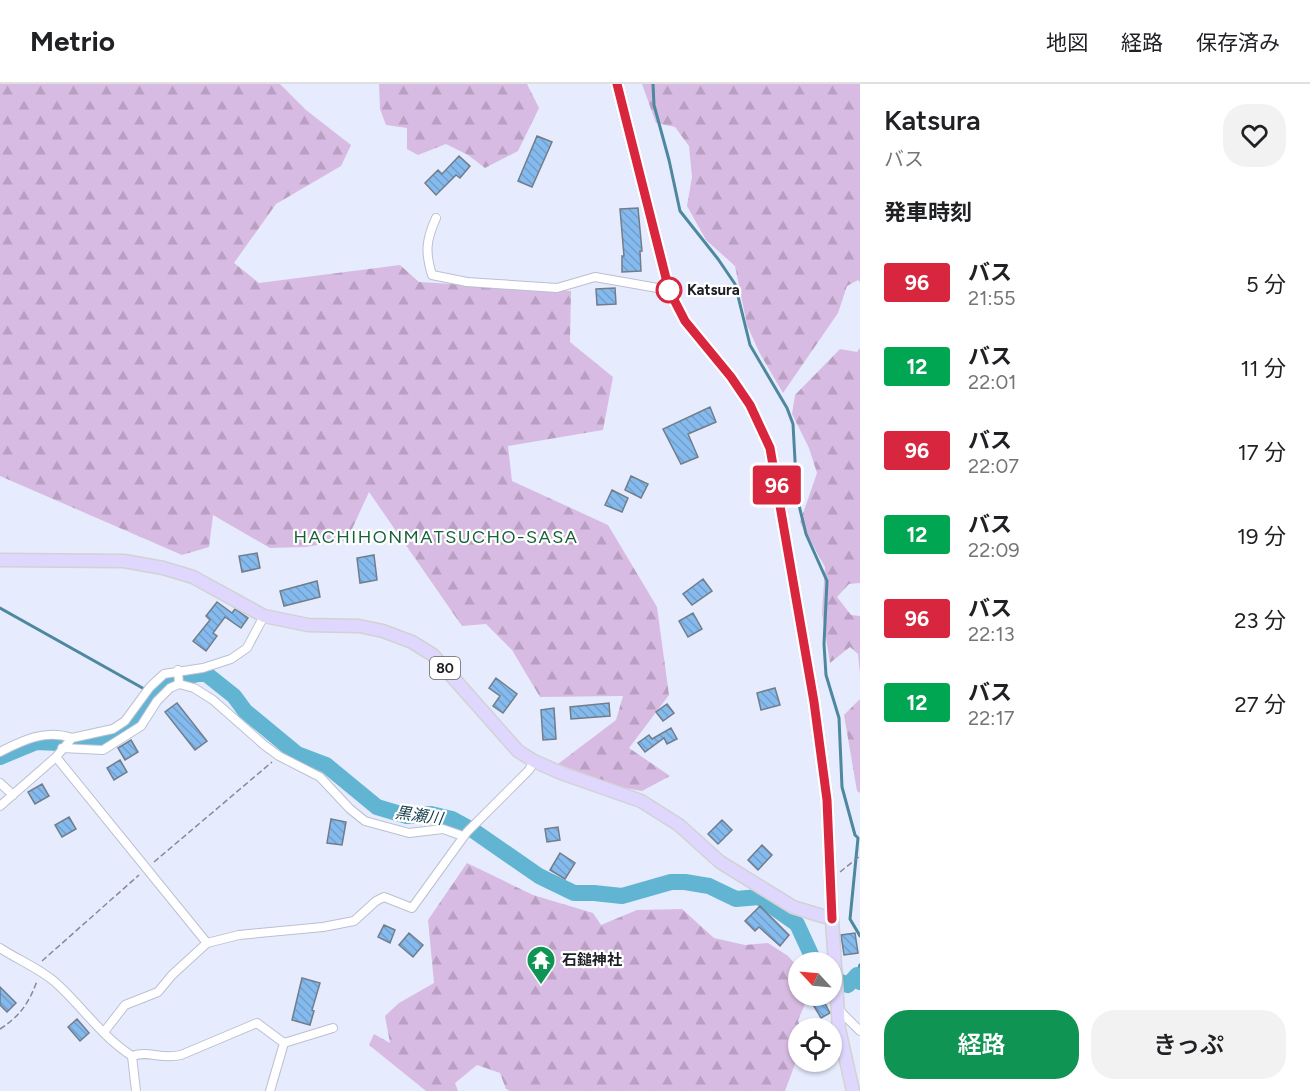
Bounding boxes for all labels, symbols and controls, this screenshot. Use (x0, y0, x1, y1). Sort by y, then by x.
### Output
text: Metrio (30, 24, 115, 58)
text: 地図 (1046, 30, 1088, 55)
text: 経路 (1121, 30, 1163, 55)
text: 保存済み (1196, 30, 1280, 55)
text: Katsura (884, 103, 981, 137)
button: heart (1223, 104, 1286, 167)
text: バス (884, 147, 924, 171)
text: 発車時刻 (884, 199, 972, 226)
text: バス (968, 259, 1012, 286)
text: 96 (905, 270, 929, 295)
text: 5 分 (1246, 271, 1286, 298)
marker: Katsura (656, 277, 682, 303)
place label: Katsura (687, 281, 740, 299)
text: 21:55 (968, 286, 1016, 310)
text: バス (968, 343, 1012, 370)
text: 12 (906, 354, 928, 379)
text: 11 分 (1240, 355, 1286, 382)
text: 22:01 (968, 370, 1017, 394)
text: バス (968, 427, 1012, 454)
text: 96 (905, 438, 929, 463)
text: 17 分 (1238, 439, 1286, 466)
text: 22:07 (968, 454, 1019, 478)
line badge: 96 (750, 466, 804, 504)
text: 96 (765, 473, 789, 498)
text: バス (968, 511, 1012, 538)
text: 12 (906, 522, 928, 547)
text: 19 分 (1237, 523, 1286, 550)
district label: HACHIHONMATSUCHO-SASA (294, 526, 578, 548)
text: 22:09 (968, 538, 1020, 562)
text: バス (968, 595, 1012, 622)
text: 96 (905, 606, 929, 631)
text: 23 分 (1234, 607, 1286, 634)
text: 22:13 (968, 622, 1015, 646)
road number: 80 (430, 657, 460, 679)
text: バス (968, 679, 1012, 706)
text: 12 (906, 690, 928, 715)
text: 27 分 (1234, 691, 1286, 718)
text: 22:17 (968, 706, 1014, 730)
water label: 黒瀬川 (394, 803, 446, 829)
temple icon: 石鎚神社 (525, 944, 557, 986)
place label: 石鎚神社 (562, 951, 622, 969)
north arrow (788, 952, 842, 1006)
map controls (788, 952, 842, 1072)
button: 経路 (884, 1010, 1079, 1079)
button: きっぷ (1091, 1010, 1286, 1079)
button: locate (788, 1018, 842, 1072)

